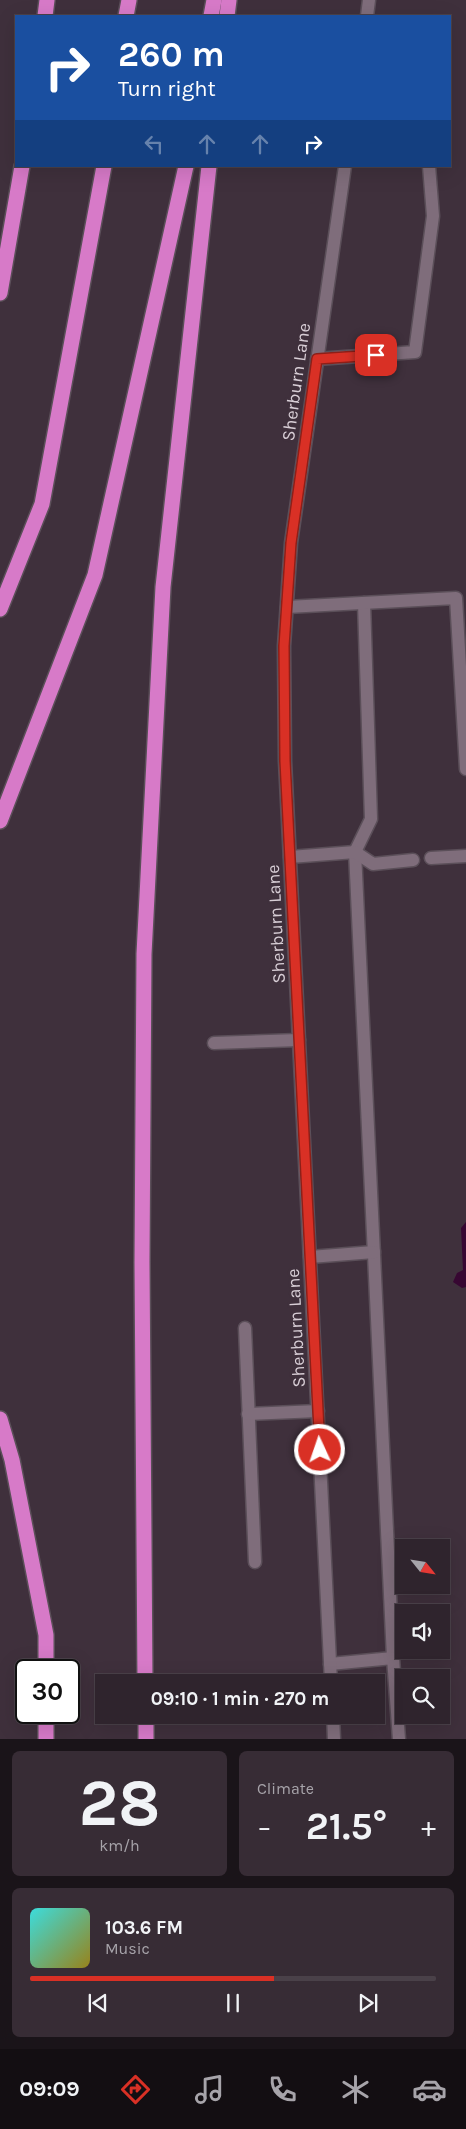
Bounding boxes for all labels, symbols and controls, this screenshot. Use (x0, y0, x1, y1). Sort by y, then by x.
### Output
text: 260 m (118, 34, 225, 75)
icon: right (35, 35, 100, 100)
text: Turn right (118, 76, 216, 102)
icon: left (140, 130, 168, 158)
icon: ahead (193, 130, 221, 158)
icon: ahead (246, 130, 274, 158)
icon: right (299, 130, 327, 158)
street label: Sherburn Lane (277, 321, 315, 443)
pin (355, 334, 397, 376)
icon: arrive (362, 341, 390, 369)
street label: Sherburn Lane (262, 864, 290, 984)
street label: Sherburn Lane (282, 1268, 310, 1388)
position arrow (293, 1423, 345, 1475)
north arrow (395, 1539, 450, 1594)
map controls (395, 1539, 450, 1724)
button: sound (395, 1604, 450, 1659)
speed limit sign: 30 (15, 1659, 80, 1724)
button: search (395, 1669, 450, 1724)
text: 09:10 · 1 min · 270 m (151, 1688, 329, 1710)
text: 28 (79, 1765, 160, 1841)
text: Climate (257, 1779, 314, 1798)
text: 21.5° (306, 1804, 387, 1849)
text: − (257, 1810, 272, 1843)
text: + (421, 1810, 436, 1843)
text: km/h (99, 1836, 140, 1855)
text: 103.6 FM (105, 1917, 183, 1939)
text: Music (105, 1939, 150, 1958)
icon: previous (84, 1989, 112, 2017)
icon: pause (219, 1989, 247, 2017)
icon: next (354, 1989, 382, 2017)
icon: directions (118, 2072, 153, 2107)
icon: music (192, 2072, 227, 2107)
icon: phone (265, 2072, 300, 2107)
icon: climate (338, 2072, 373, 2107)
icon: car (412, 2072, 447, 2107)
text: 09:09 (19, 2076, 80, 2102)

